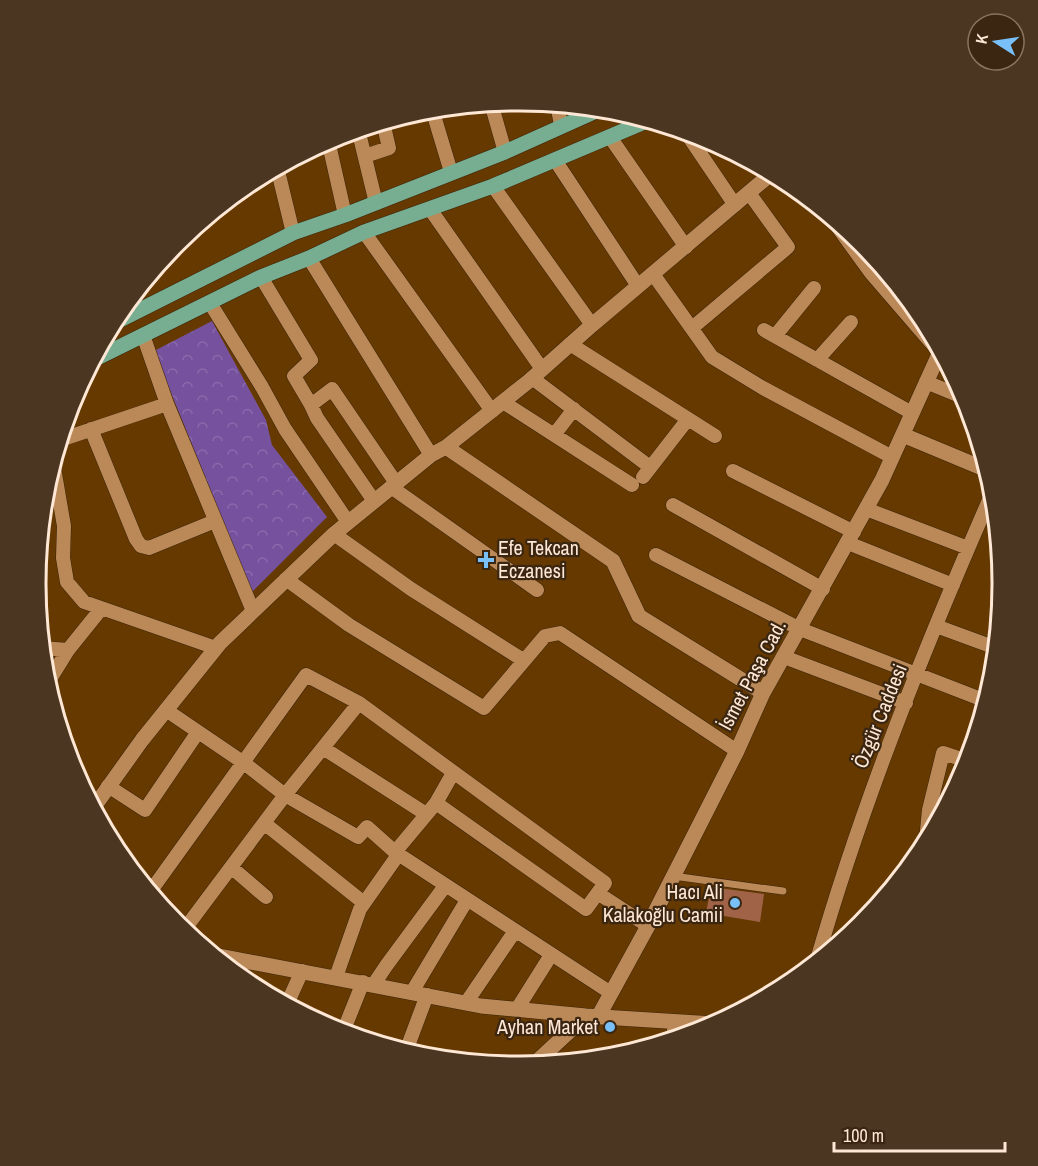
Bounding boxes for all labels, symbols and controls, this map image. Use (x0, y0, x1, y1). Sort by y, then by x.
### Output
north arrow (966, 12, 1026, 72)
text: K (970, 31, 993, 46)
place label: Efe Tekcan Eczanesi (498, 534, 579, 584)
marker: Efe Tekcan Eczanesi (479, 553, 493, 567)
street label: İsmet Paşa Cad. (711, 615, 792, 735)
street label: Özgür Caddesi (846, 660, 913, 772)
place label: Hacı Ali Kalakoğlu Camii (603, 878, 723, 928)
marker: Hacı Ali Kalakoğlu Camii (728, 896, 742, 910)
place label: Ayhan Market (496, 1013, 598, 1040)
marker: Ayhan Market (603, 1020, 617, 1034)
scale bar (834, 1115, 1005, 1153)
text: 100 m (843, 1123, 884, 1148)

